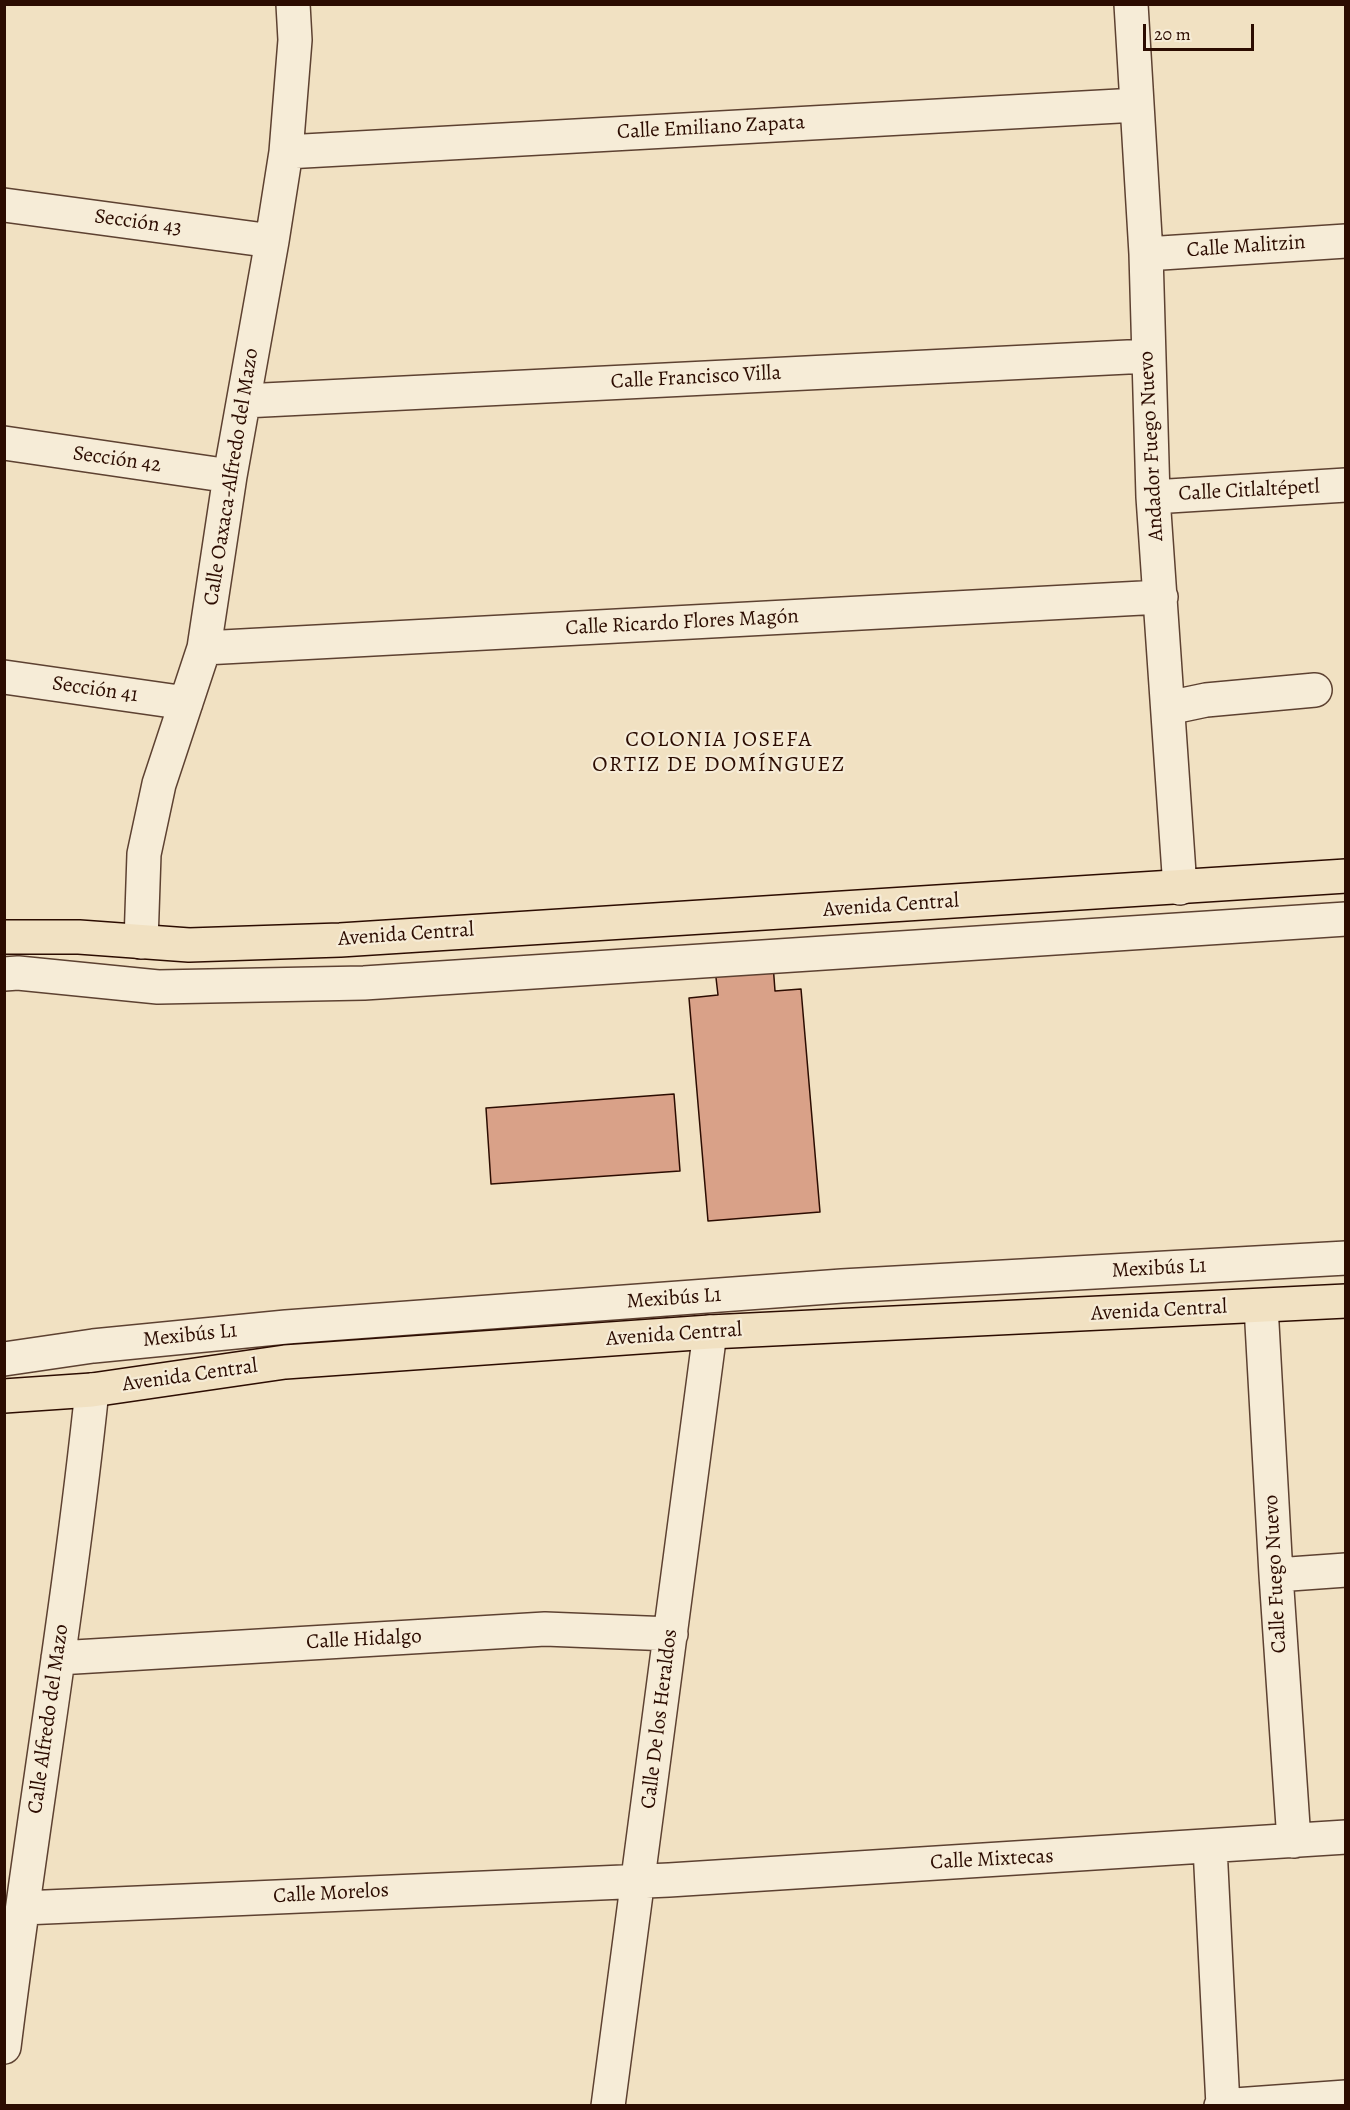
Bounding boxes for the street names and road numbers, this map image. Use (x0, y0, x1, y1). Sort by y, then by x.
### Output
street label: Calle Emiliano Zapata (616, 110, 806, 146)
street label: Sección 43 (93, 204, 183, 242)
street label: Calle Malitzin (1186, 230, 1306, 264)
street label: Calle Oaxaca-Alfredo del Mazo (199, 346, 265, 608)
street label: Andador Fuego Nuevo (1134, 350, 1170, 542)
street label: Calle Francisco Villa (610, 361, 782, 395)
street label: Sección 42 (71, 441, 163, 479)
street label: Calle Citlaltépetl (1178, 475, 1320, 507)
street label: Calle Ricardo Flores Magón (565, 604, 799, 642)
street label: Sección 41 (50, 672, 140, 708)
street label: Avenida Central (822, 889, 960, 923)
street label: Avenida Central (337, 918, 475, 952)
street label: Mexibús L1 (1111, 1254, 1207, 1284)
street label: Mexibús L1 (626, 1283, 722, 1315)
street label: Avenida Central (1090, 1295, 1228, 1327)
street label: Avenida Central (605, 1318, 743, 1352)
street label: Mexibús L1 (142, 1319, 238, 1353)
street label: Avenida Central (121, 1354, 259, 1398)
street label: Calle Fuego Nuevo (1259, 1494, 1293, 1654)
street label: Calle Alfredo del Mazo (23, 1623, 75, 1815)
street label: Calle Hidalgo (306, 1624, 422, 1656)
street label: Calle De los Heraldos (636, 1628, 684, 1810)
street label: Calle Mixtecas (930, 1844, 1054, 1876)
street label: Calle Morelos (273, 1878, 389, 1910)

